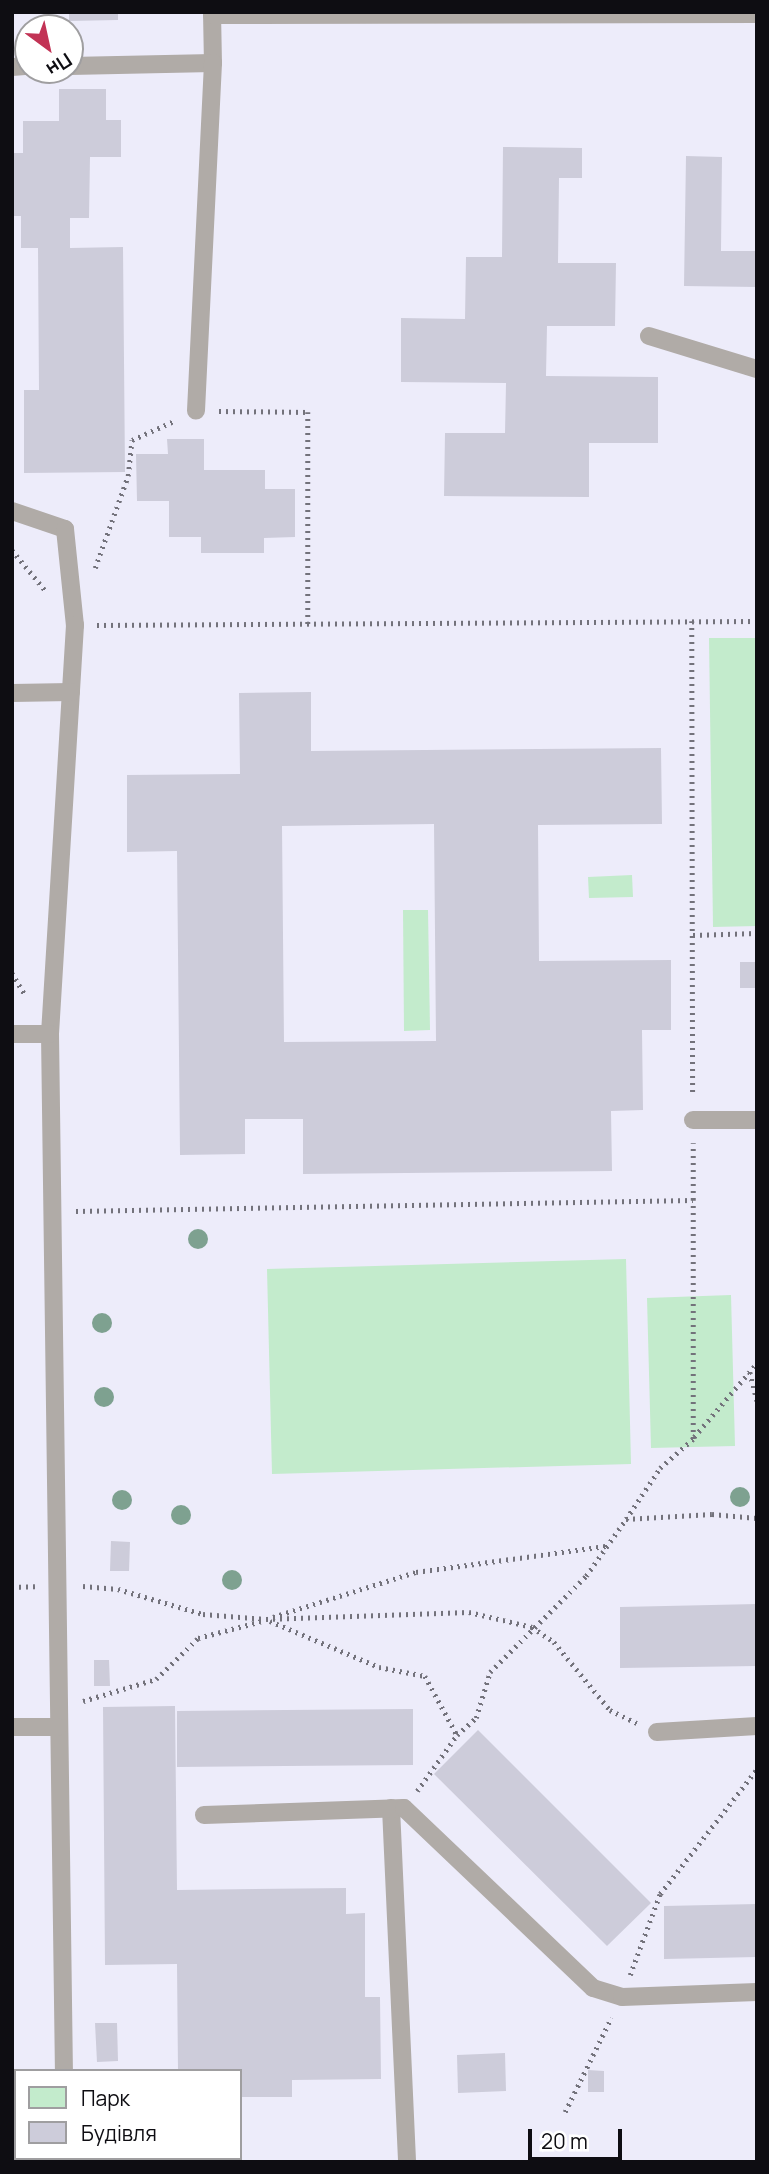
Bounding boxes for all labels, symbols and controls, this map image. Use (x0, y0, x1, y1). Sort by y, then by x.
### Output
north arrow (14, 14, 84, 84)
text: Пн (42, 47, 77, 83)
legend (14, 2069, 242, 2160)
text: Парк (81, 2084, 130, 2112)
scale bar (531, 2114, 626, 2158)
text: Будівля (81, 2119, 157, 2147)
text: 20 m (541, 2127, 588, 2155)

